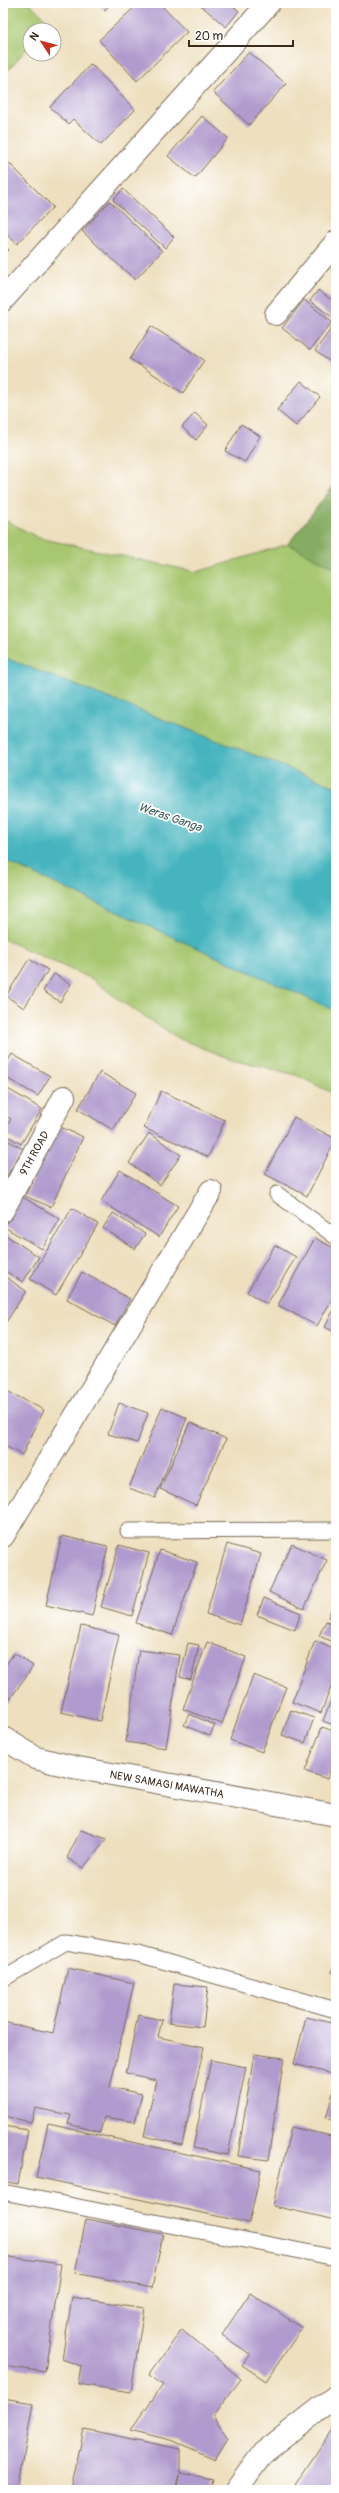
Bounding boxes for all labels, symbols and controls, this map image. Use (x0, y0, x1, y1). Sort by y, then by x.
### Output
north arrow (22, 22, 62, 62)
scale bar (189, 22, 293, 48)
text: N (27, 29, 42, 43)
text: 20 m (195, 29, 224, 44)
water label: Weras Ganga (136, 800, 205, 836)
street label: 9TH ROAD (17, 1129, 52, 1178)
street label: NEW SAMAGI MAWATHA (109, 1768, 225, 1801)

